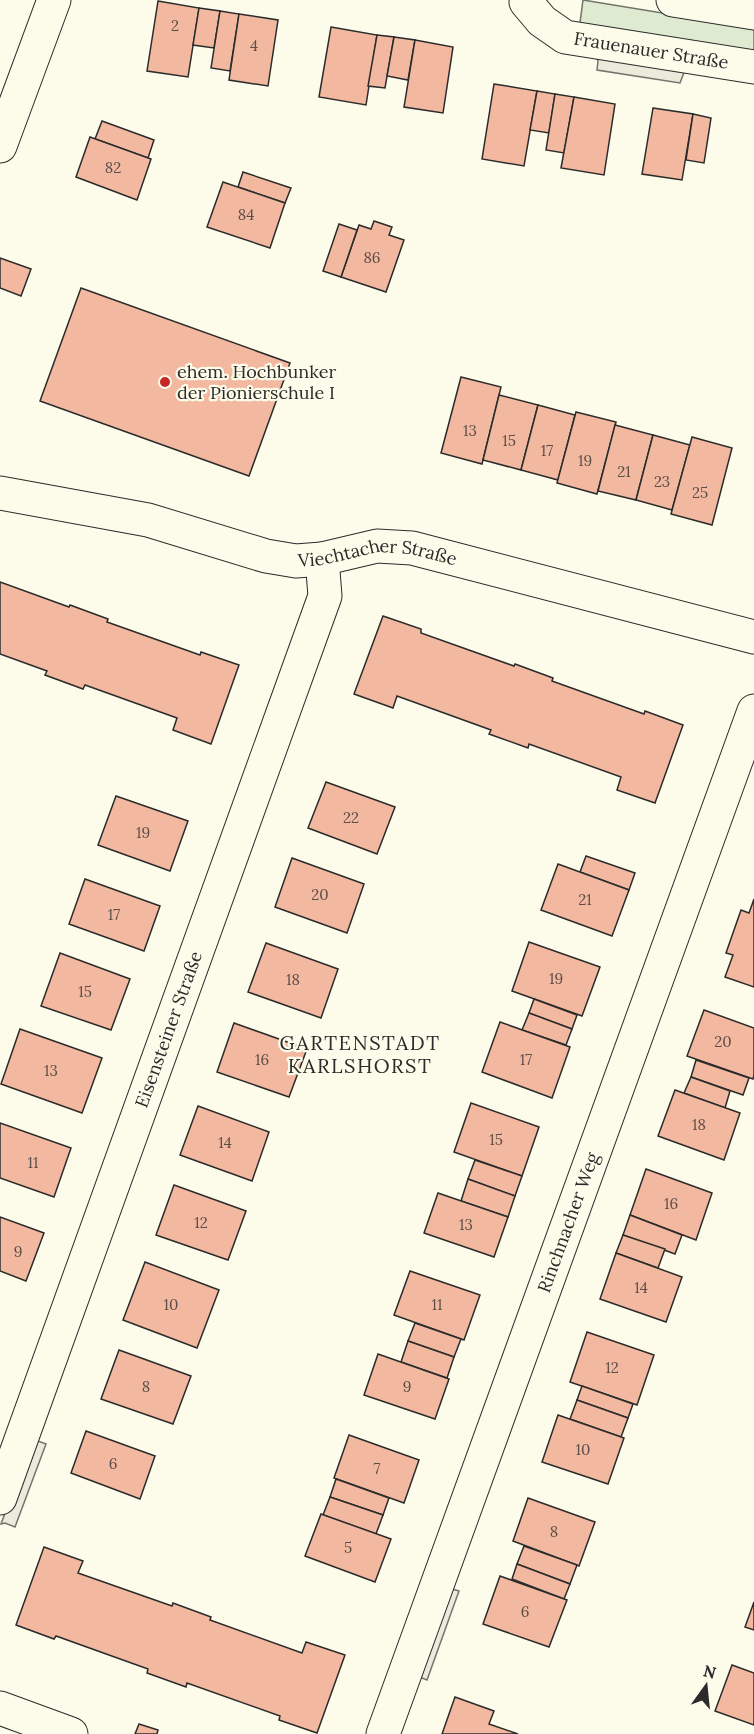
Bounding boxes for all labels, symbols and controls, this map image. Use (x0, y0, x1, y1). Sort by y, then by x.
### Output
house number: 2 (171, 16, 179, 35)
street label: Frauenauer Straße (572, 27, 730, 74)
house number: 4 (250, 36, 258, 55)
house number: 82 (105, 158, 121, 177)
house number: 84 (238, 205, 254, 224)
house number: 86 (363, 248, 381, 267)
place label: ehem. Hochbunker der Pionierschule I (177, 360, 337, 404)
marker: ehem. Hochbunker der Pionierschule I (158, 375, 172, 389)
house number: 13 (463, 421, 477, 440)
house number: 15 (502, 431, 516, 450)
house number: 17 (541, 441, 553, 460)
house number: 19 (578, 451, 592, 470)
house number: 21 (617, 462, 631, 481)
house number: 23 (654, 472, 670, 491)
house number: 25 (692, 483, 708, 502)
street label: Viechtacher Straße (296, 534, 460, 572)
house number: 22 (343, 808, 359, 827)
house number: 19 (136, 823, 150, 842)
house number: 20 (311, 885, 329, 904)
house number: 21 (578, 890, 592, 909)
house number: 17 (108, 905, 120, 924)
street label: Eisensteiner Straße (130, 948, 207, 1111)
house number: 19 (549, 969, 563, 988)
house number: 18 (286, 970, 300, 989)
house number: 15 (78, 982, 92, 1001)
district label: GARTENSTADT KARLSHORST (279, 1030, 441, 1078)
house number: 20 (714, 1032, 732, 1051)
house number: 16 (255, 1050, 269, 1069)
house number: 17 (520, 1050, 532, 1069)
house number: 13 (44, 1061, 58, 1080)
house number: 18 (692, 1115, 706, 1134)
house number: 15 (489, 1130, 503, 1149)
house number: 14 (218, 1133, 232, 1152)
street label: Rinchnacher Weg (532, 1148, 604, 1296)
house number: 11 (28, 1153, 38, 1172)
house number: 16 (664, 1194, 678, 1213)
house number: 12 (194, 1213, 208, 1232)
house number: 13 (459, 1215, 473, 1234)
house number: 9 (14, 1242, 22, 1261)
house number: 14 (634, 1278, 648, 1297)
house number: 10 (164, 1295, 178, 1314)
house number: 11 (432, 1295, 442, 1314)
house number: 12 (605, 1358, 619, 1377)
house number: 8 (142, 1377, 150, 1396)
house number: 9 (403, 1377, 411, 1396)
house number: 10 (576, 1440, 590, 1459)
house number: 6 (109, 1454, 117, 1473)
house number: 7 (374, 1459, 381, 1478)
house number: 8 (550, 1522, 558, 1541)
house number: 5 (344, 1538, 352, 1557)
house number: 6 (521, 1602, 529, 1621)
north arrow (676, 1656, 736, 1716)
text: N (701, 1660, 718, 1683)

